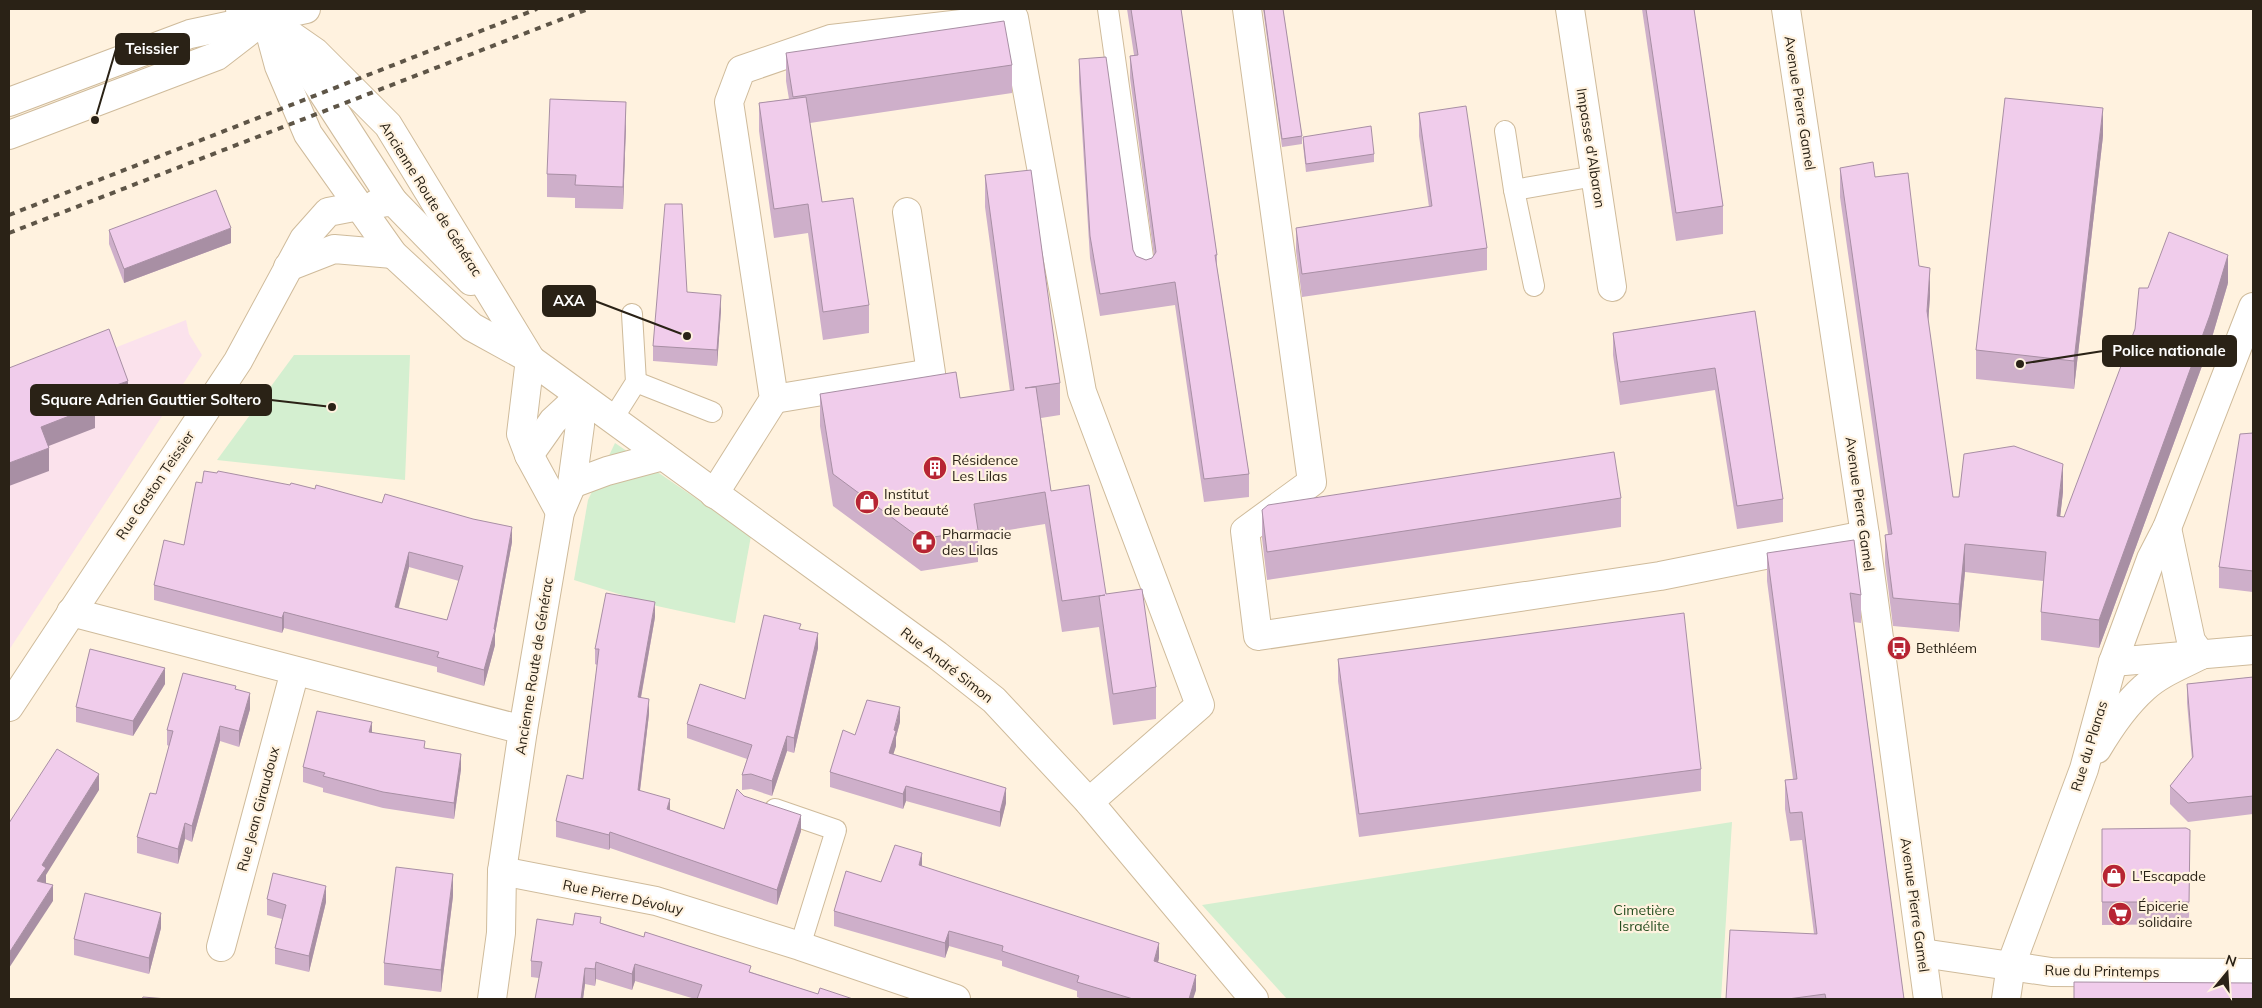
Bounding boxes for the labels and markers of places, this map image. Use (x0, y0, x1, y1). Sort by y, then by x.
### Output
callout: Teissier (116, 34, 189, 64)
callout: AXA (543, 286, 595, 316)
callout: Police nationale (2103, 336, 2236, 366)
callout: Square Adrien Gauttier Soltero (31, 385, 271, 415)
place label: Résidence Les Lilas (952, 451, 1018, 485)
building icon: Résidence Les Lilas (922, 455, 948, 481)
place label: Institut de beauté (884, 485, 949, 519)
shop icon: Institut de beauté (854, 489, 880, 515)
place label: Pharmacie des Lilas (942, 525, 1011, 559)
pharmacy icon: Pharmacie des Lilas (911, 529, 937, 555)
bus stop icon: Bethléem (1886, 635, 1912, 661)
place label: Bethléem (1916, 639, 1977, 657)
shop icon: L'Escapade (2101, 863, 2127, 889)
place label: L'Escapade (2132, 867, 2206, 885)
place label: Épicerie solidaire (2138, 897, 2192, 931)
supermarket icon: Épicerie solidaire (2107, 901, 2133, 927)

